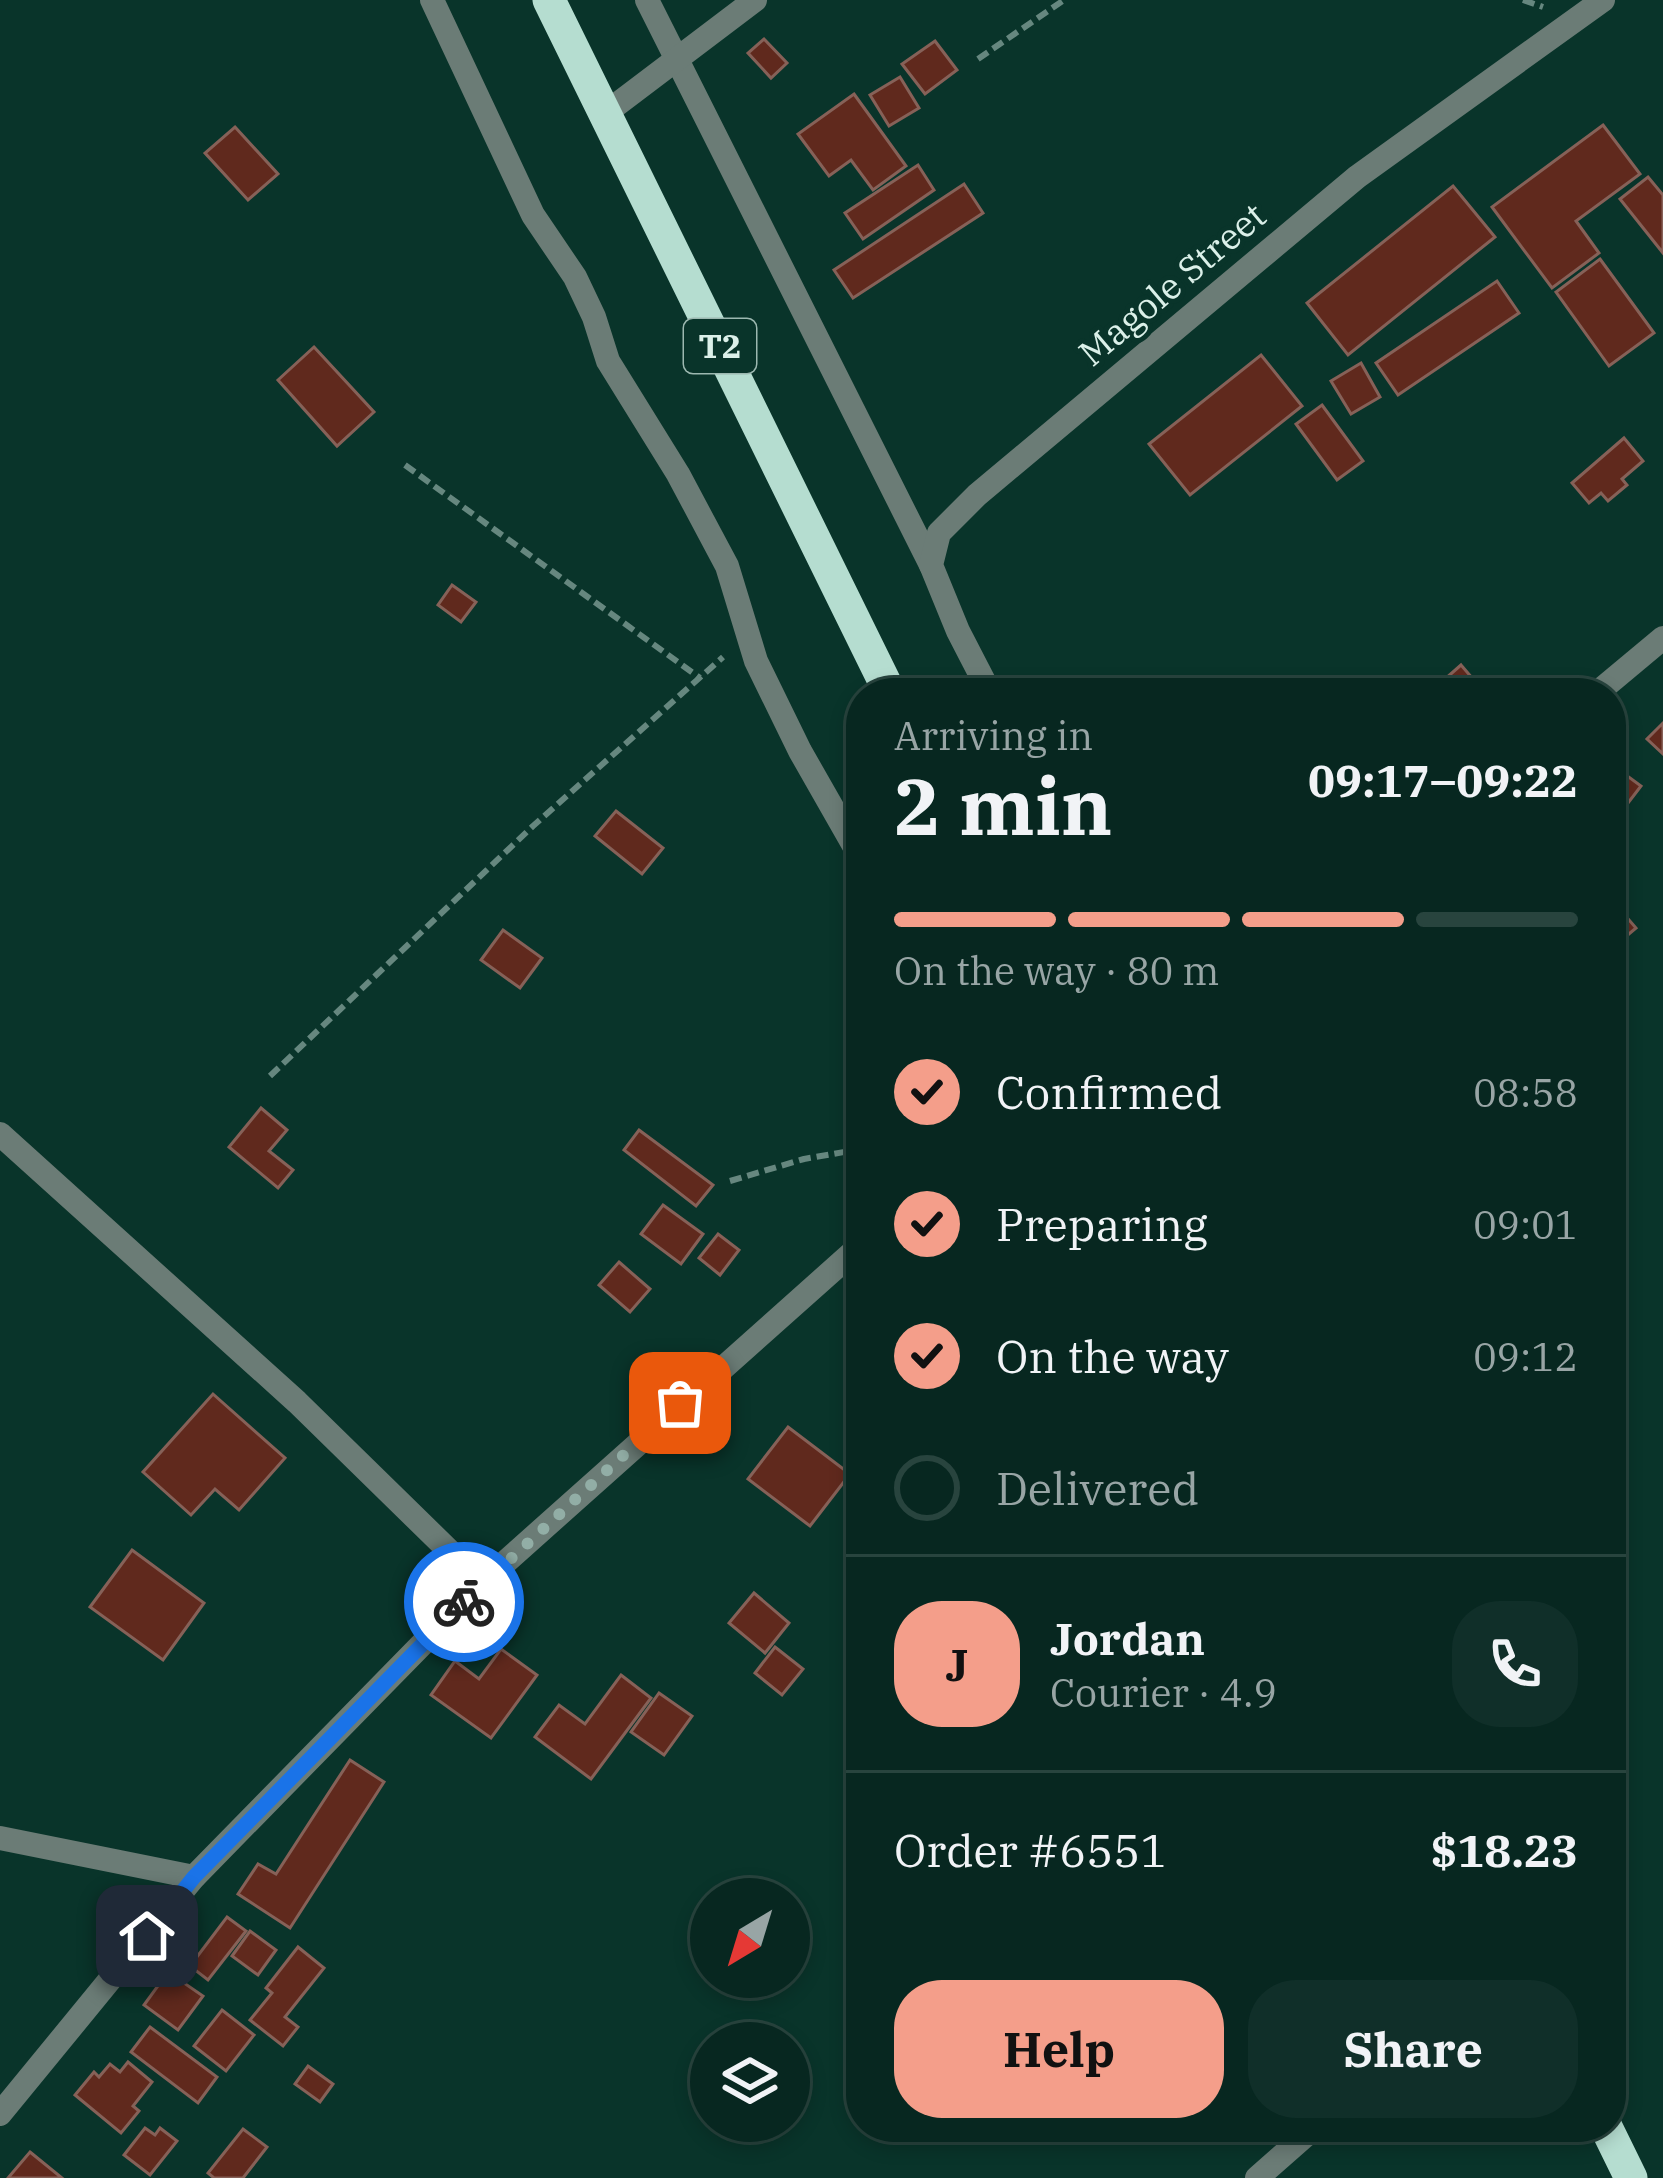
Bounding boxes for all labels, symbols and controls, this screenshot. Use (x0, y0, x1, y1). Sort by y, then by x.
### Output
street label: Magole Street (1068, 192, 1275, 376)
road number: T2 (684, 319, 756, 373)
text: Arriving in (894, 710, 1093, 761)
text: 09:17–09:22 (1308, 751, 1578, 809)
text: 2 min (894, 755, 1112, 856)
text: On the way · 80 m (894, 945, 1219, 996)
icon: check (894, 1059, 960, 1125)
text: Confirmed (996, 1063, 1222, 1121)
text: 08:58 (1473, 1067, 1578, 1118)
icon: check (894, 1191, 960, 1257)
text: Preparing (996, 1195, 1208, 1253)
text: 09:01 (1473, 1199, 1578, 1250)
icon: check (894, 1323, 960, 1389)
text: On the way (996, 1327, 1229, 1385)
text: 09:12 (1473, 1331, 1578, 1382)
pin (629, 1352, 731, 1454)
icon: bag (647, 1370, 713, 1436)
text: Delivered (996, 1459, 1199, 1517)
courier (404, 1542, 524, 1662)
icon: bike (431, 1569, 497, 1635)
button: phone (1452, 1601, 1578, 1727)
text: Jordan (1050, 1609, 1205, 1667)
text: J (945, 1635, 969, 1693)
text: Courier · 4.9 (1050, 1667, 1277, 1718)
text: Order #6551 (894, 1821, 1167, 1879)
text: $18.23 (1431, 1821, 1578, 1879)
north arrow (690, 1878, 810, 1998)
map controls (690, 1878, 810, 2142)
pin (96, 1885, 198, 1987)
icon: home (114, 1903, 180, 1969)
button: Help (894, 1980, 1224, 2118)
button: Share (1248, 1980, 1578, 2118)
button: layers (690, 2022, 810, 2142)

